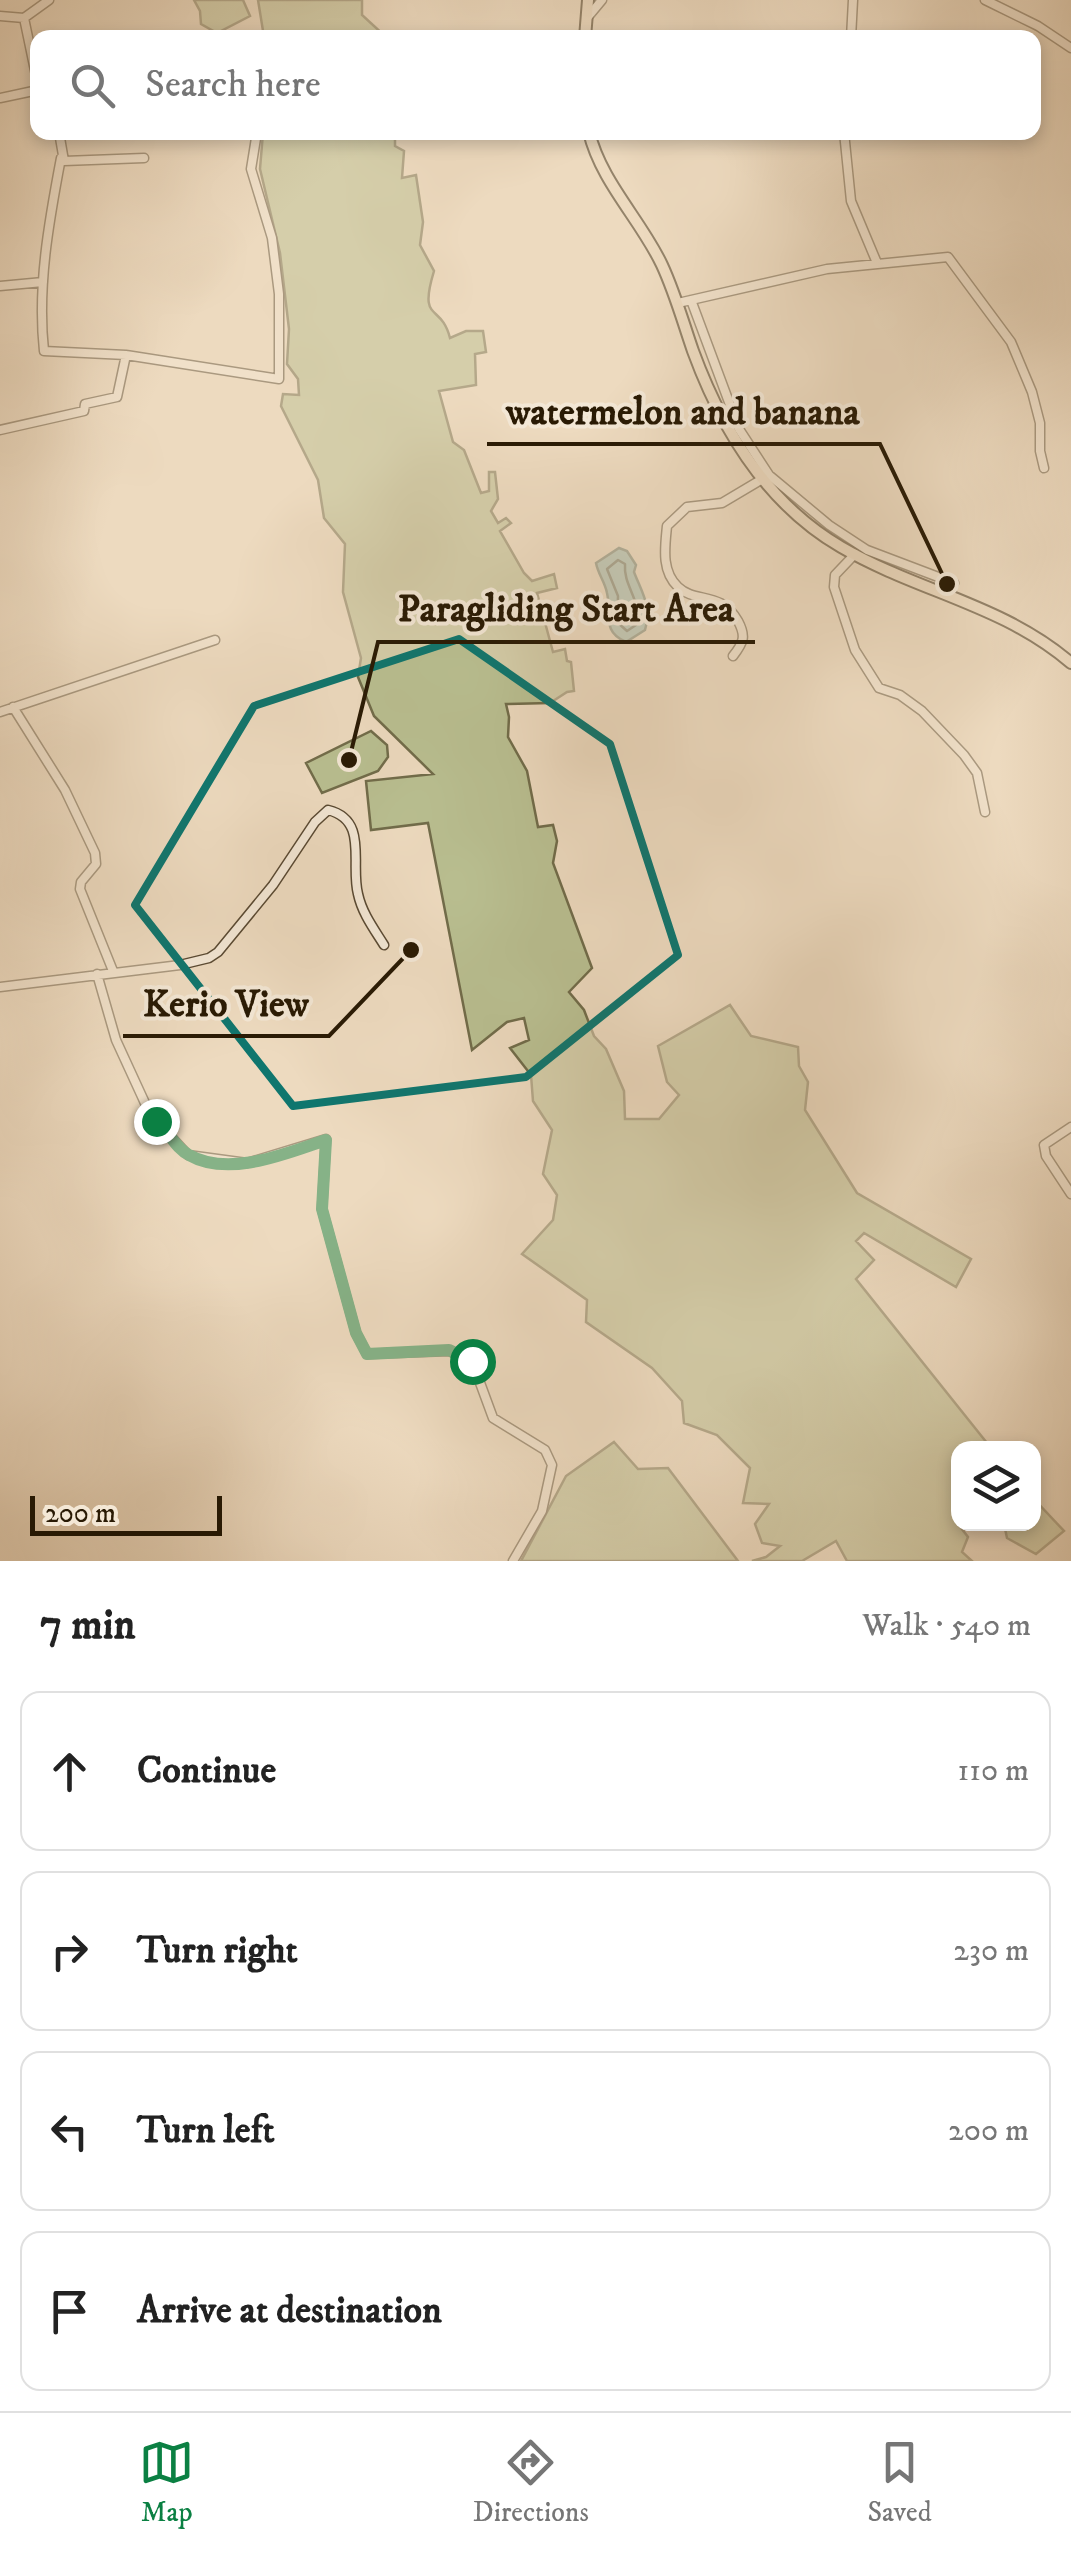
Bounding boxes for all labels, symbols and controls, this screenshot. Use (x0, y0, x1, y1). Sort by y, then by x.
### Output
search box (30, 30, 1041, 140)
icon: search (65, 58, 120, 113)
text: Search here (145, 61, 321, 109)
callout: watermelon and banana (487, 376, 880, 444)
text: watermelon and banana (505, 389, 860, 437)
callout: Paragliding Start Area (378, 574, 755, 642)
text: Paragliding Start Area (398, 586, 735, 634)
callout: Kerio View (123, 968, 329, 1036)
text: Kerio View (143, 981, 310, 1029)
route end (134, 1099, 180, 1145)
route start (450, 1339, 496, 1385)
map controls (951, 1441, 1041, 1531)
button: layers (951, 1441, 1041, 1531)
scale bar (30, 1491, 222, 1536)
text: 200 m (45, 1496, 116, 1531)
text: 7 min (40, 1600, 135, 1652)
text: Walk · 540 m (862, 1606, 1031, 1646)
icon: ahead (42, 1744, 97, 1799)
text: Continue (137, 1747, 276, 1795)
text: 110 m (957, 1751, 1029, 1791)
icon: right (42, 1924, 97, 1979)
text: Turn right (137, 1927, 298, 1975)
text: 230 m (953, 1931, 1029, 1971)
icon: left (42, 2104, 97, 2159)
text: Turn left (137, 2107, 275, 2155)
text: 200 m (948, 2111, 1029, 2151)
icon: arrive (42, 2284, 97, 2339)
text: Arrive at destination (137, 2287, 442, 2335)
tab: Map (139, 2435, 194, 2530)
tab: Directions (473, 2435, 589, 2530)
tab: Saved (867, 2435, 932, 2530)

